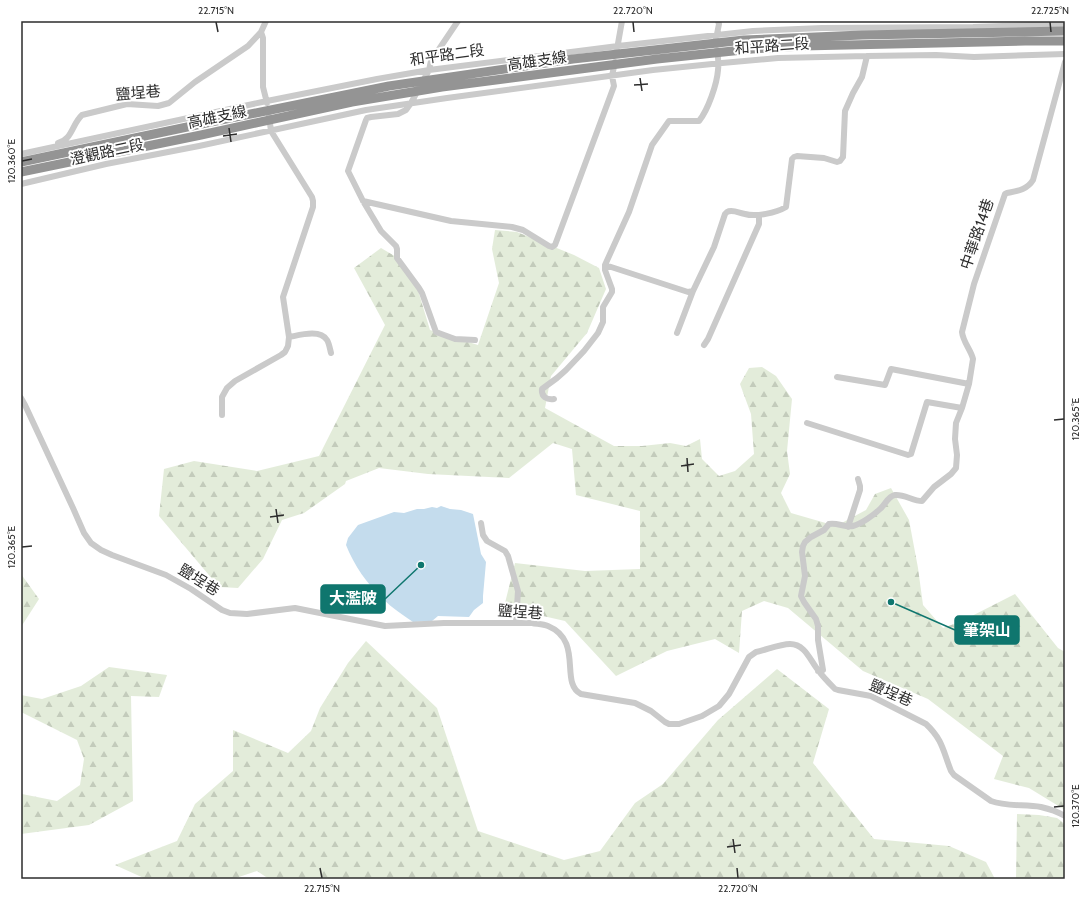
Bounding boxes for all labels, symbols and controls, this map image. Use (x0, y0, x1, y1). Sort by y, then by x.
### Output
text: 22.715°N (198, 4, 234, 17)
text: 22.720°N (613, 4, 653, 17)
text: 22.725°N (1031, 4, 1069, 17)
street label: 和平路二段 (734, 34, 810, 58)
street label: 和平路二段 (409, 41, 485, 69)
street label: 高雄支線 (506, 48, 568, 74)
street label: 鹽埕巷 (115, 82, 161, 104)
street label: 高雄支線 (186, 102, 248, 132)
street label: 澄觀路二段 (68, 135, 146, 169)
text: 120.360°E (5, 139, 18, 183)
street label: 中華路14巷 (957, 196, 997, 272)
text: 120.365°E (1069, 397, 1082, 440)
text: 120.365°E (5, 525, 18, 568)
street label: 鹽埕巷 (175, 560, 223, 600)
callout: 大濫陂 (321, 585, 385, 613)
text: 大濫陂 (329, 589, 377, 608)
street label: 鹽埕巷 (497, 601, 543, 623)
callout: 筆架山 (955, 616, 1019, 644)
text: 筆架山 (963, 621, 1011, 640)
street label: 鹽埕巷 (867, 676, 915, 710)
text: 120.370°E (1069, 784, 1082, 828)
text: 22.715°N (304, 882, 340, 895)
text: 22.720°N (718, 882, 758, 895)

